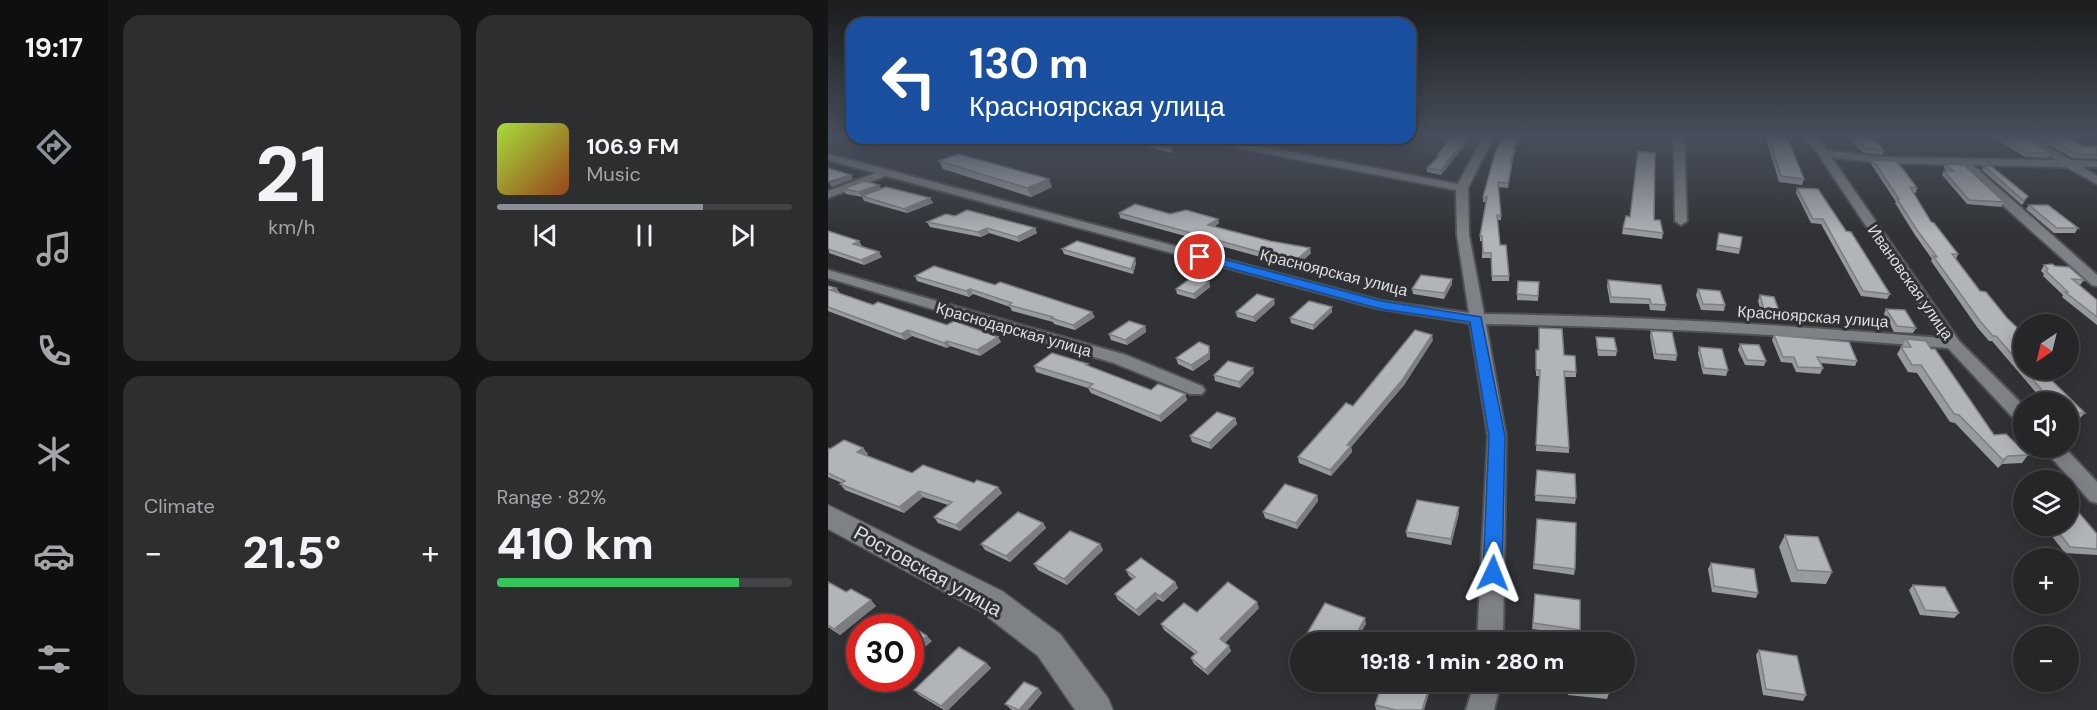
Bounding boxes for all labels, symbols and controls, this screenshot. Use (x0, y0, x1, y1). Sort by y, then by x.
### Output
text: 19:17 (25, 30, 83, 65)
text: 130 m (969, 36, 1089, 91)
icon: left (870, 42, 948, 120)
text: Красноярская улица (969, 89, 1225, 124)
text: 21 (255, 124, 328, 225)
icon: directions (33, 126, 75, 168)
text: 106.9 FM (587, 132, 679, 161)
text: Music (587, 161, 641, 187)
text: km/h (268, 214, 315, 240)
icon: previous (529, 219, 562, 252)
icon: pause (628, 219, 661, 252)
icon: next (726, 219, 759, 252)
street label: Ивановская улица (1863, 221, 1958, 344)
icon: music (33, 228, 75, 270)
pin (1174, 231, 1225, 282)
icon: arrive (1183, 240, 1216, 273)
street label: Красноярская улица (1258, 244, 1410, 301)
street label: Краснодарская улица (934, 297, 1094, 362)
street label: Красноярская улица (1737, 301, 1889, 332)
north arrow (2013, 314, 2079, 380)
map controls (2013, 314, 2079, 692)
icon: phone (33, 330, 75, 372)
button: sound (2013, 392, 2079, 458)
icon: climate (33, 433, 75, 475)
button: layers (2013, 470, 2079, 536)
text: Range · 82% (497, 484, 606, 510)
text: Climate (144, 493, 215, 519)
text: 410 km (497, 514, 654, 573)
street label: Ростовская улица (849, 520, 1007, 623)
text: 21.5° (242, 523, 341, 582)
text: − (144, 531, 162, 574)
text: + (421, 531, 440, 574)
icon: car (33, 535, 75, 577)
position arrow (1461, 541, 1525, 605)
button: + (2013, 548, 2079, 614)
speed limit sign: 30 (846, 614, 924, 692)
button: − (2013, 626, 2079, 692)
icon: filters (33, 638, 75, 680)
text: 19:18 · 1 min · 280 m (1361, 647, 1564, 676)

